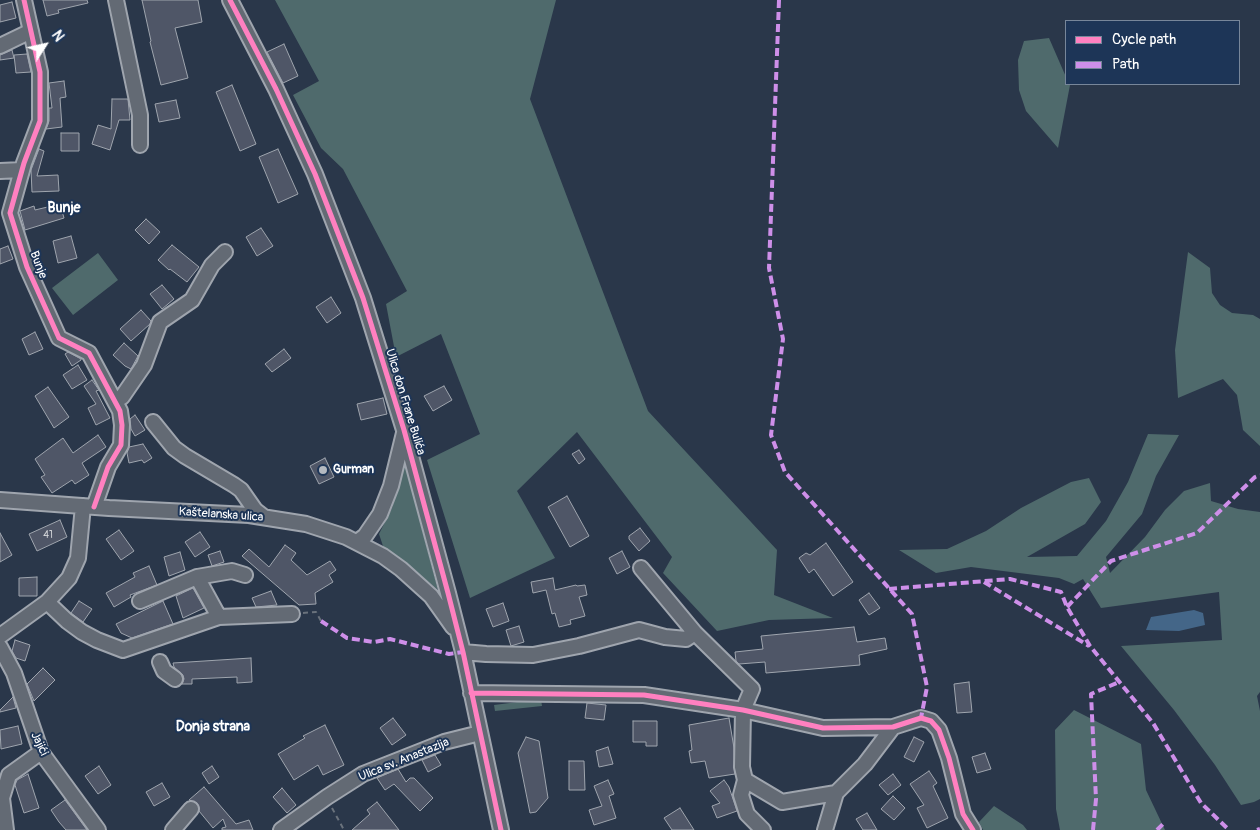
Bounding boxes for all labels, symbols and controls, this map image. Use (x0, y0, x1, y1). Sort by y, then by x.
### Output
north arrow (20, 20, 70, 70)
legend (1065, 20, 1240, 85)
text: N (48, 27, 67, 45)
text: Cycle path (1112, 30, 1176, 49)
text: Path (1112, 55, 1139, 74)
district label: Bunje (47, 200, 81, 216)
street label: Bunje (26, 249, 50, 281)
street label: Ulica don Frane Bulića (382, 347, 428, 457)
place label: Gurman (333, 463, 374, 477)
marker: Gurman (317, 464, 329, 476)
street label: Kaštelanska ulica (178, 505, 264, 525)
house number: 41 (43, 529, 53, 541)
district label: Donja strana (176, 719, 250, 735)
street label: Jajići (27, 730, 51, 758)
street label: Ulica sv. Anastazija (357, 735, 451, 785)

